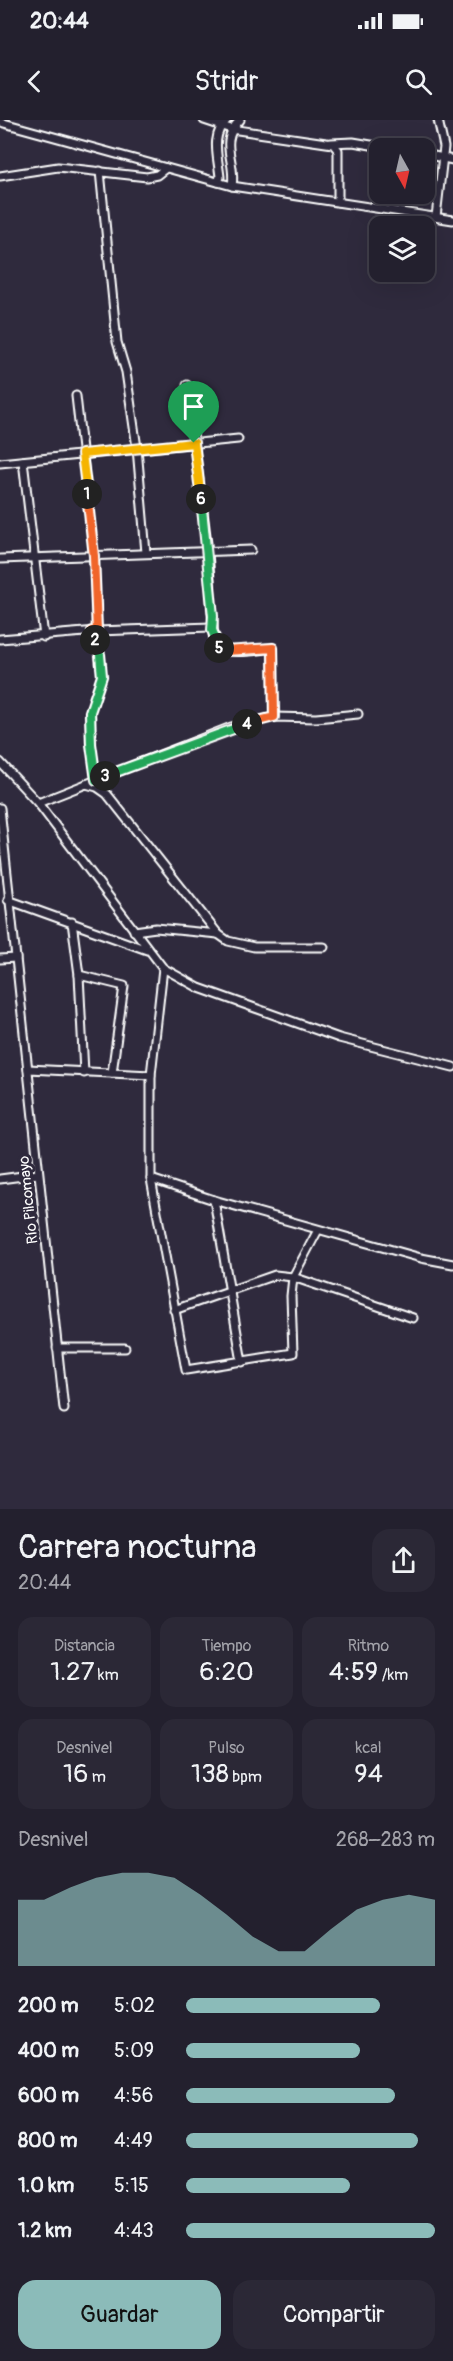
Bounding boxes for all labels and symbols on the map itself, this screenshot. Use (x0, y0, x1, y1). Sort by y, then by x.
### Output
north arrow (369, 138, 435, 204)
pin (168, 381, 219, 443)
pin: 1 (72, 479, 102, 509)
pin: 6 (186, 484, 216, 514)
pin: 2 (80, 625, 110, 655)
pin: 5 (204, 633, 234, 663)
pin: 4 (232, 709, 262, 739)
pin: 3 (90, 761, 120, 791)
street label: Río Pilcomayo (14, 1155, 43, 1245)

